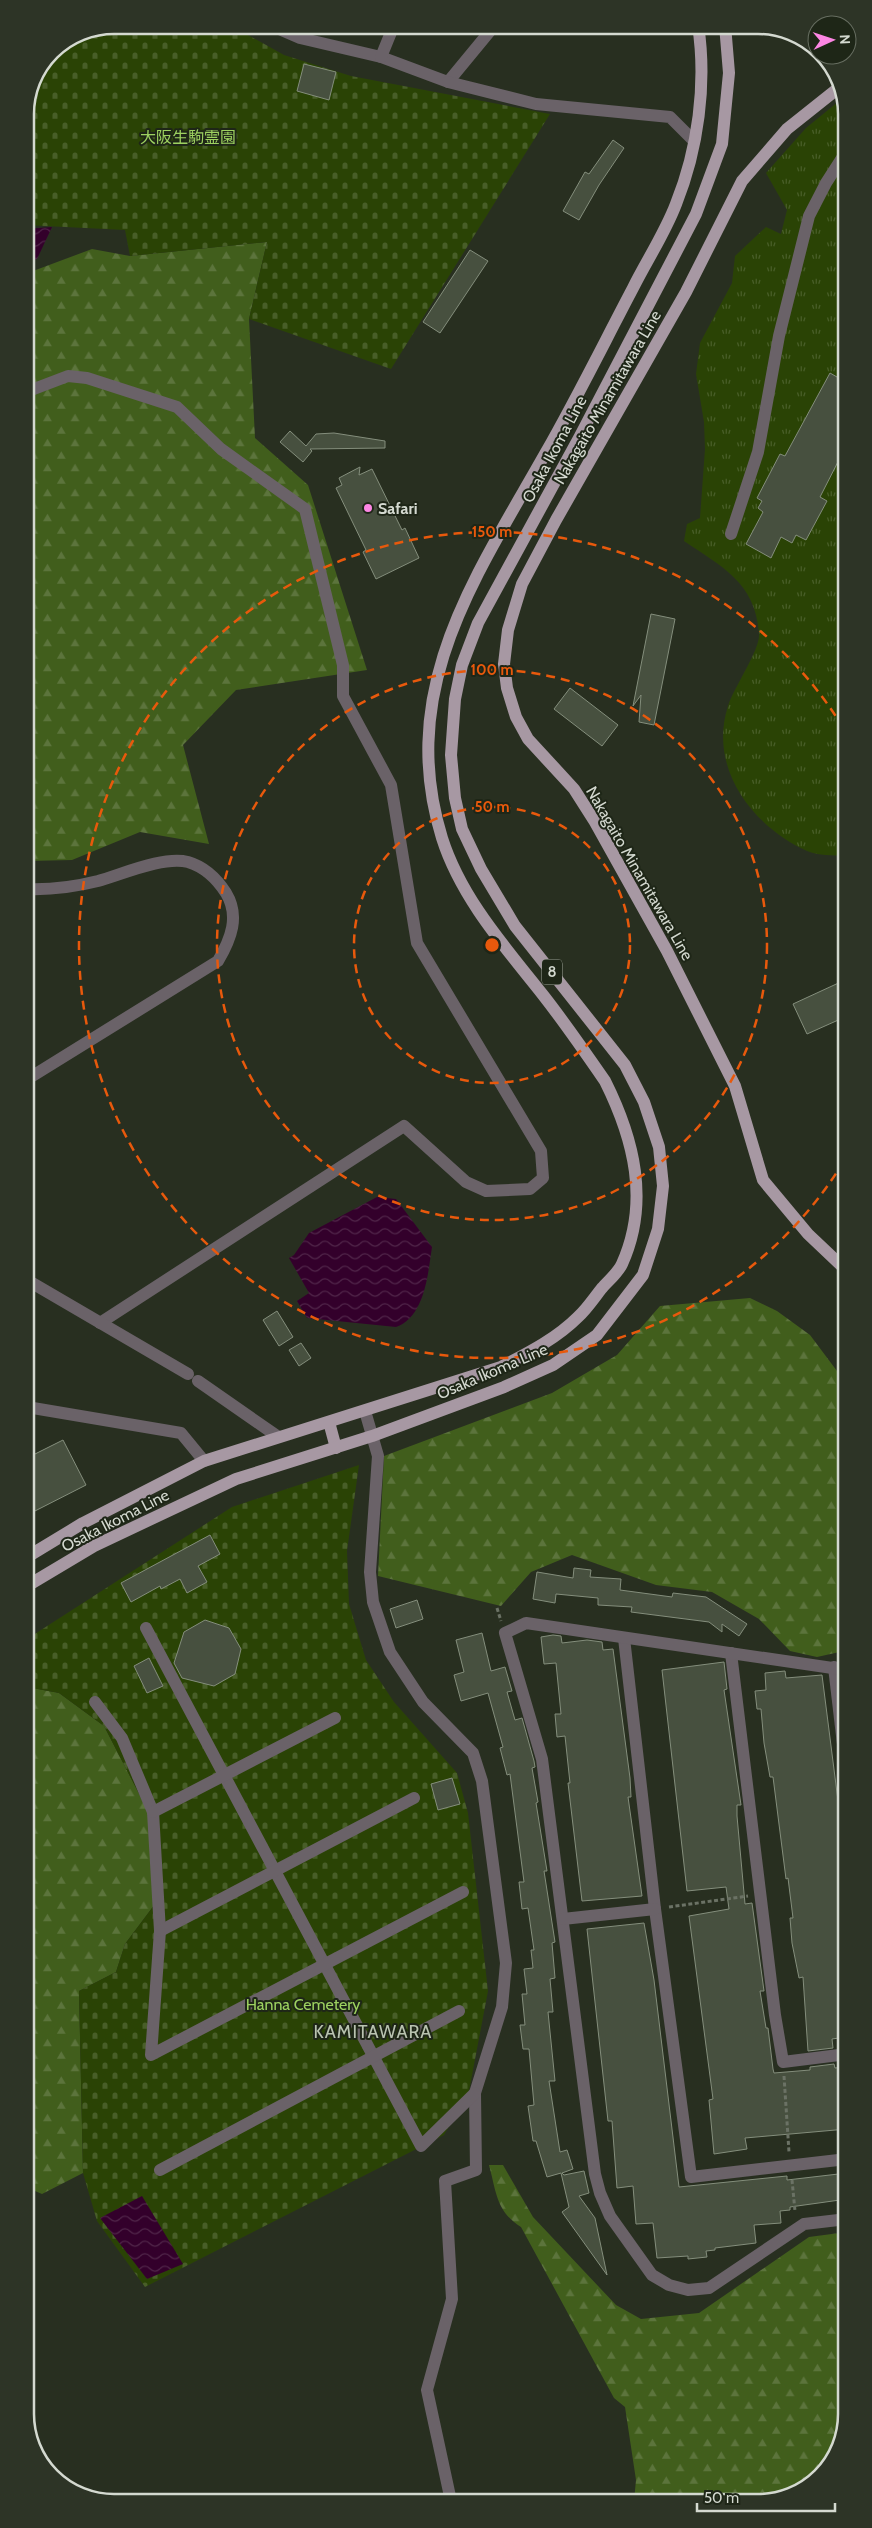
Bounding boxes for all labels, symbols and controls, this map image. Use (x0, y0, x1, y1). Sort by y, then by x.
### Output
north arrow (807, 15, 857, 65)
text: N (836, 34, 854, 45)
park label: 大阪生駒霊園 (140, 128, 236, 147)
street label: Nakagaito Minamitawara Line (550, 307, 665, 487)
street label: Osaka Ikoma Line (518, 393, 591, 506)
place label: Safari (378, 499, 418, 518)
marker: Safari (362, 502, 374, 514)
text: 150 m (472, 523, 512, 541)
text: 100 m (470, 661, 514, 679)
street label: Nakagaito Minamitawara Line (582, 783, 697, 963)
text: 50 m (474, 798, 510, 816)
centre of rings (483, 936, 501, 954)
road number: 8 (542, 960, 562, 984)
street label: Osaka Ikoma Line (434, 1340, 550, 1403)
street label: Osaka Ikoma Line (58, 1485, 172, 1556)
park label: Hanna Cemetery (246, 1995, 360, 2014)
district label: KAMITAWARA (314, 2021, 432, 2043)
scale bar (697, 2480, 834, 2512)
text: 50 m (704, 2489, 739, 2507)

